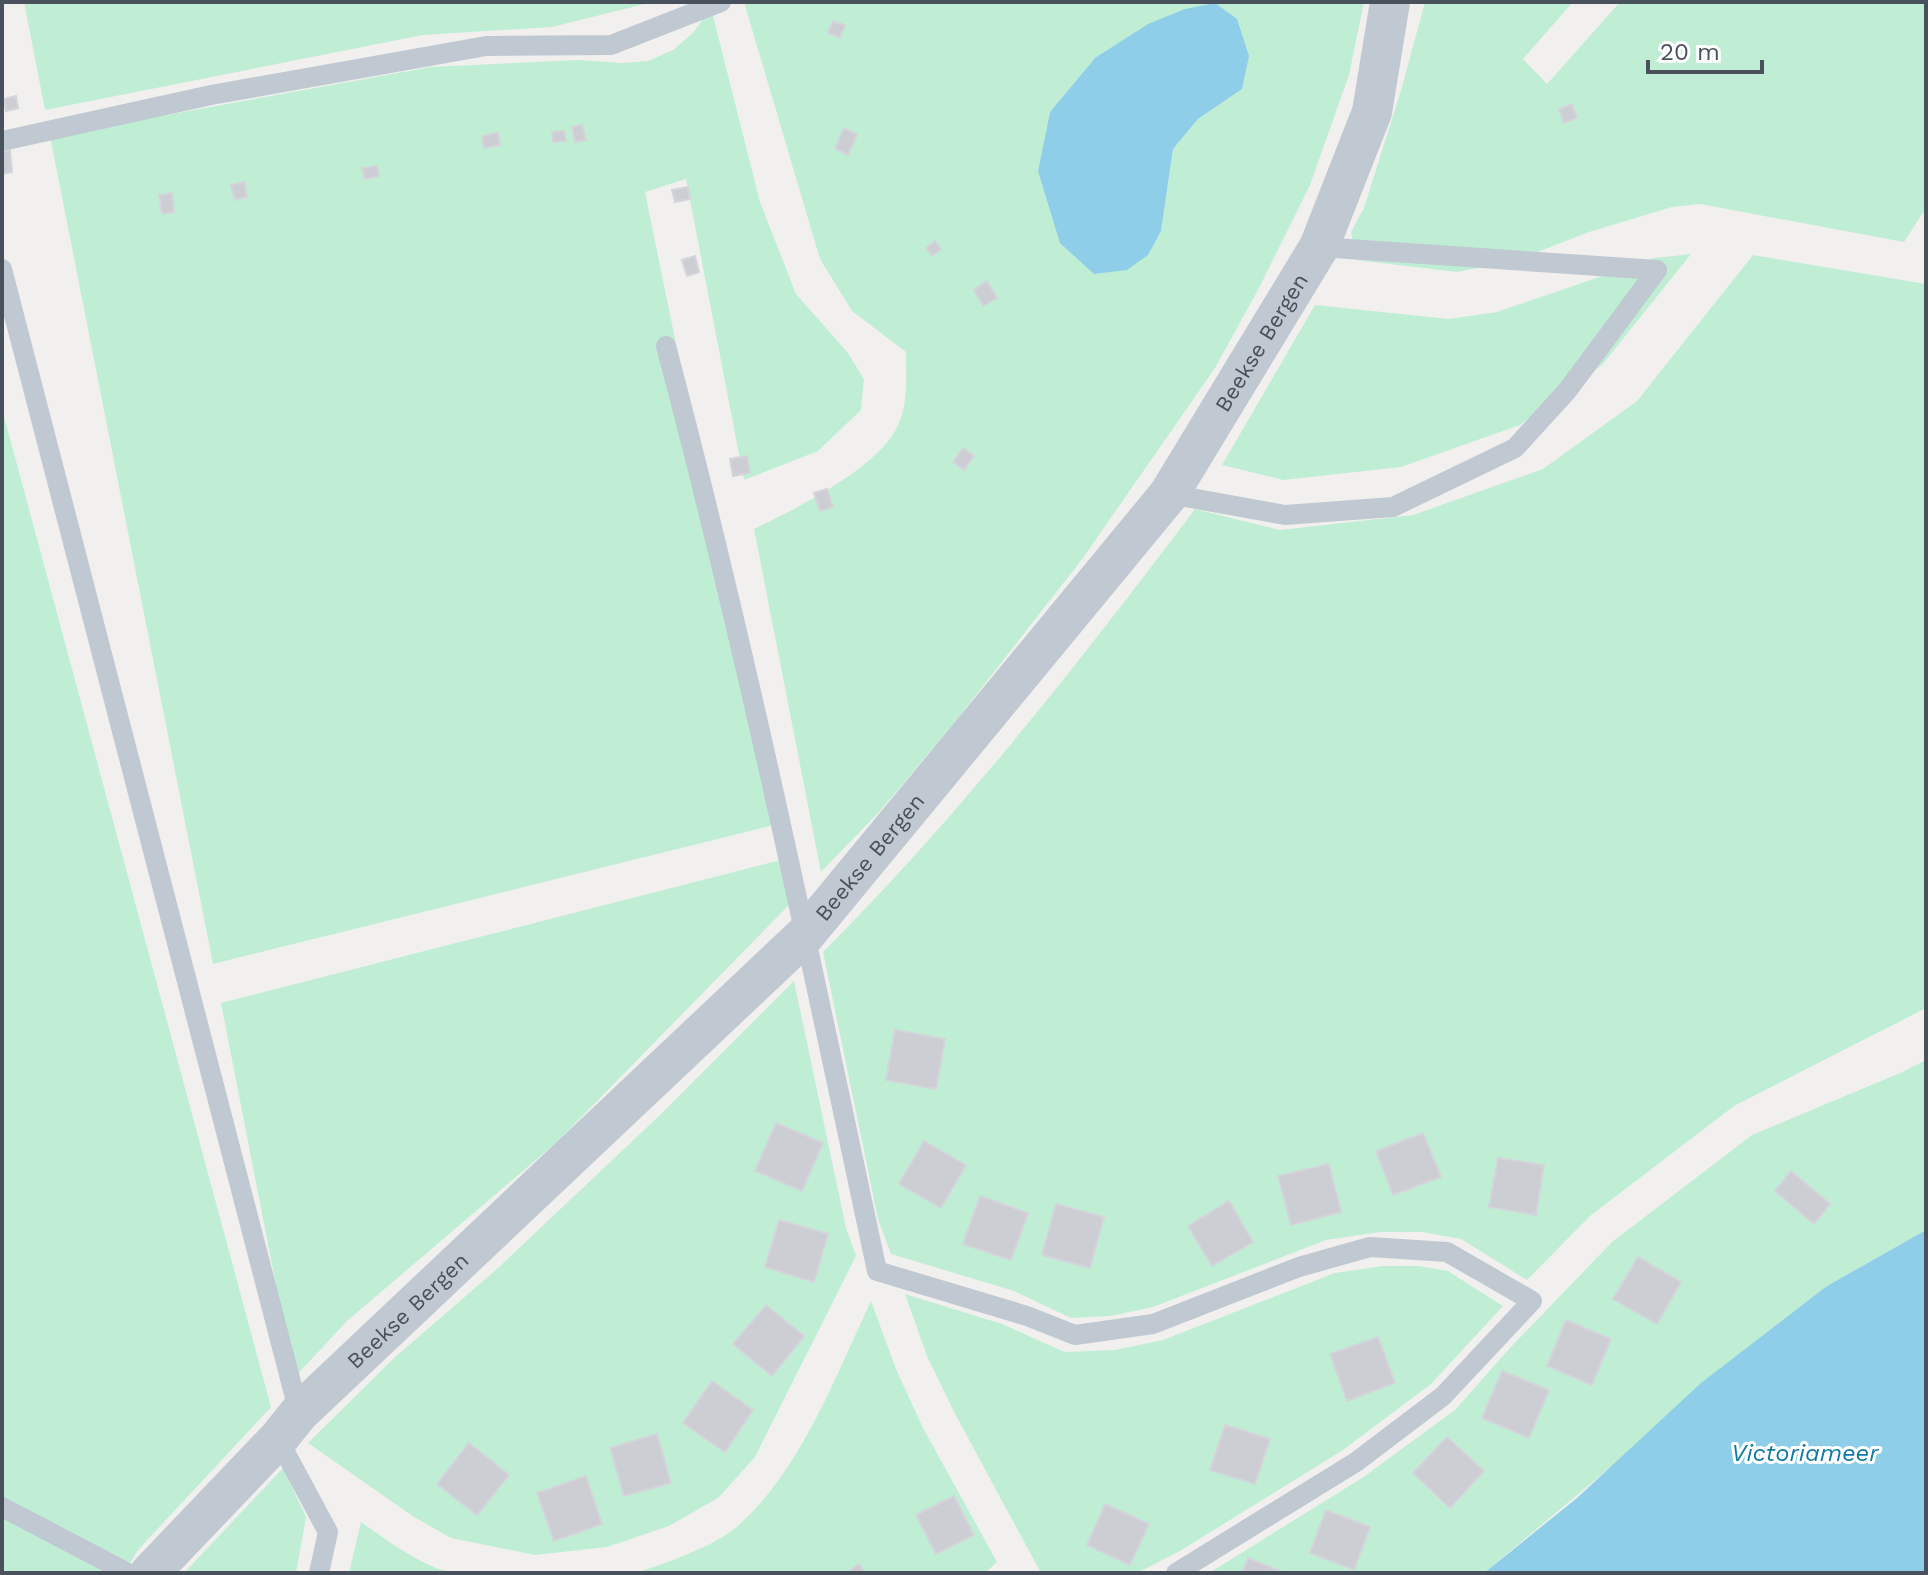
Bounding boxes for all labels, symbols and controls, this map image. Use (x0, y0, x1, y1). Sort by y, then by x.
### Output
scale bar (1648, 24, 1762, 74)
text: 20 m (1660, 38, 1720, 66)
street label: Beekse Bergen (1210, 269, 1313, 416)
street label: Beekse Bergen (810, 788, 929, 926)
street label: Beekse Bergen (342, 1247, 473, 1374)
water label: Victoriameer (1731, 1439, 1880, 1467)

